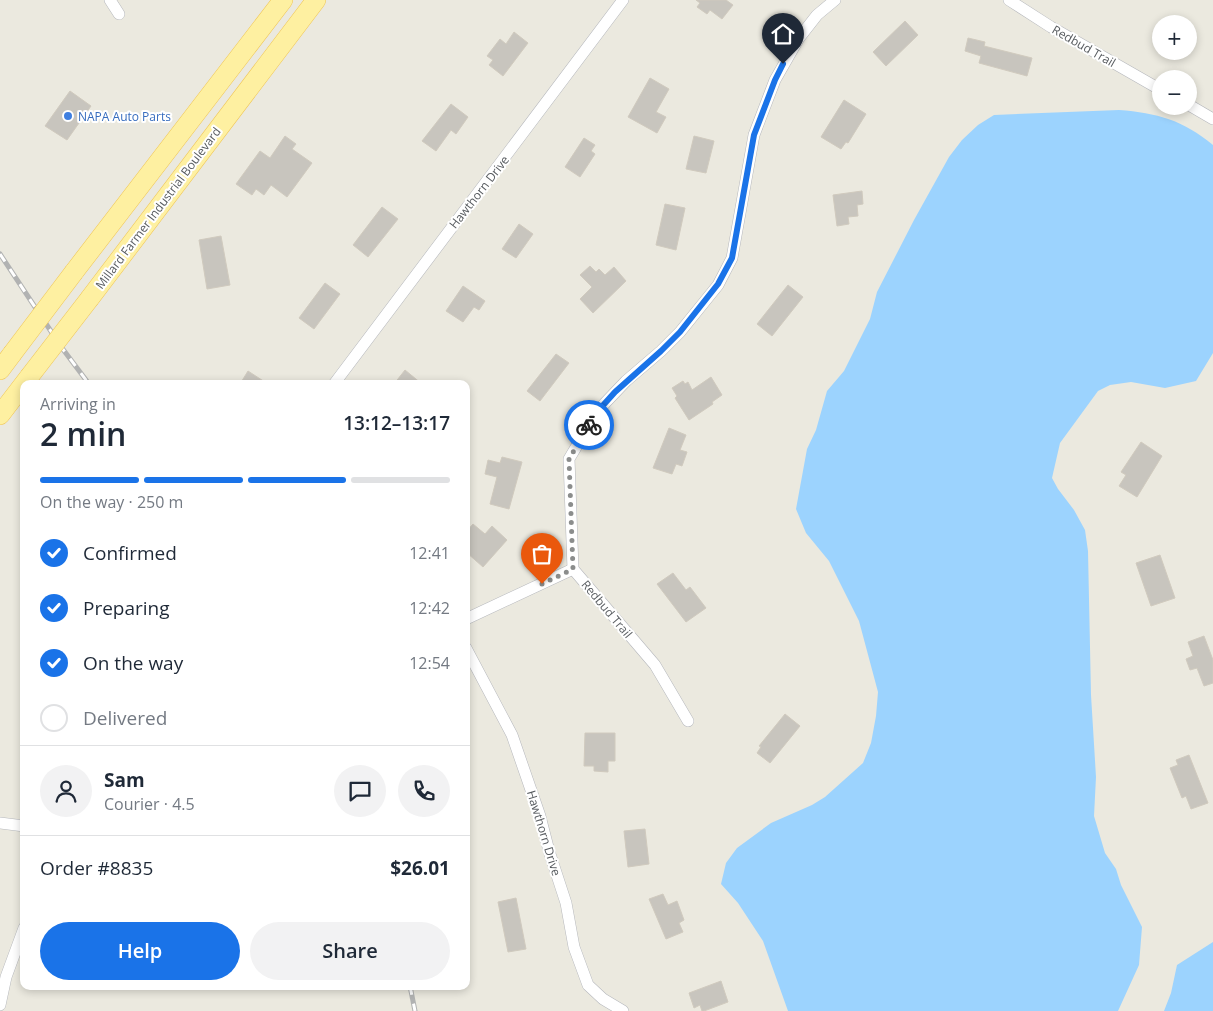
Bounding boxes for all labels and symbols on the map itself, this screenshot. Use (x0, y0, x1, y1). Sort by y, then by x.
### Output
pin (762, 13, 804, 64)
street label: Redbud Trail (1049, 21, 1119, 71)
place label: NAPA Auto Parts (78, 108, 171, 125)
marker: NAPA Auto Parts (62, 110, 74, 122)
street label: Millard Farmer Industrial Boulevard (91, 124, 225, 292)
street label: Hawthorn Drive (445, 152, 513, 232)
courier (564, 400, 614, 450)
pin (521, 533, 563, 584)
street label: Redbud Trail (578, 576, 636, 642)
street label: Hawthorn Drive (523, 788, 565, 878)

